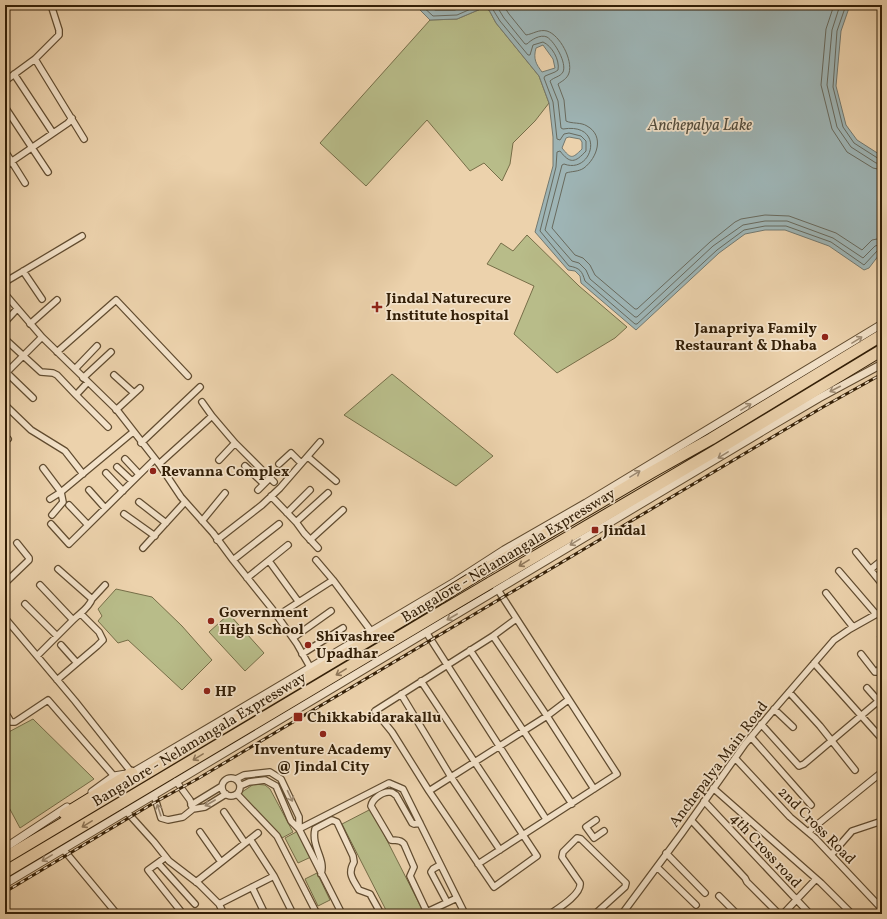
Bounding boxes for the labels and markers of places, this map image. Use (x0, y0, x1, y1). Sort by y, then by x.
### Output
place label: Jindal Naturecure Institute hospital (385, 289, 512, 327)
marker: Jindal Naturecure Institute hospital (371, 301, 383, 313)
place label: Janapriya Family Restaurant & Dhaba (675, 319, 818, 357)
marker: Janapriya Family Restaurant & Dhaba (820, 332, 830, 342)
place label: Revanna Complex (161, 462, 290, 483)
marker: Revanna Complex (148, 466, 158, 476)
place label: Jindal (602, 521, 646, 542)
marker: Jindal (590, 525, 600, 535)
place label: Government High School (219, 603, 309, 641)
marker: Government High School (206, 616, 216, 626)
place label: Shivashree Upadhar (316, 627, 395, 665)
marker: Shivashree Upadhar (303, 640, 313, 650)
place label: HP (215, 682, 237, 703)
marker: HP (202, 686, 212, 696)
place label: Chikkabidarakallu (307, 708, 441, 729)
marker: Chikkabidarakallu (292, 711, 304, 723)
marker: Inventure Academy @ Jindal City (318, 729, 328, 739)
place label: Inventure Academy @ Jindal City (254, 740, 392, 778)

